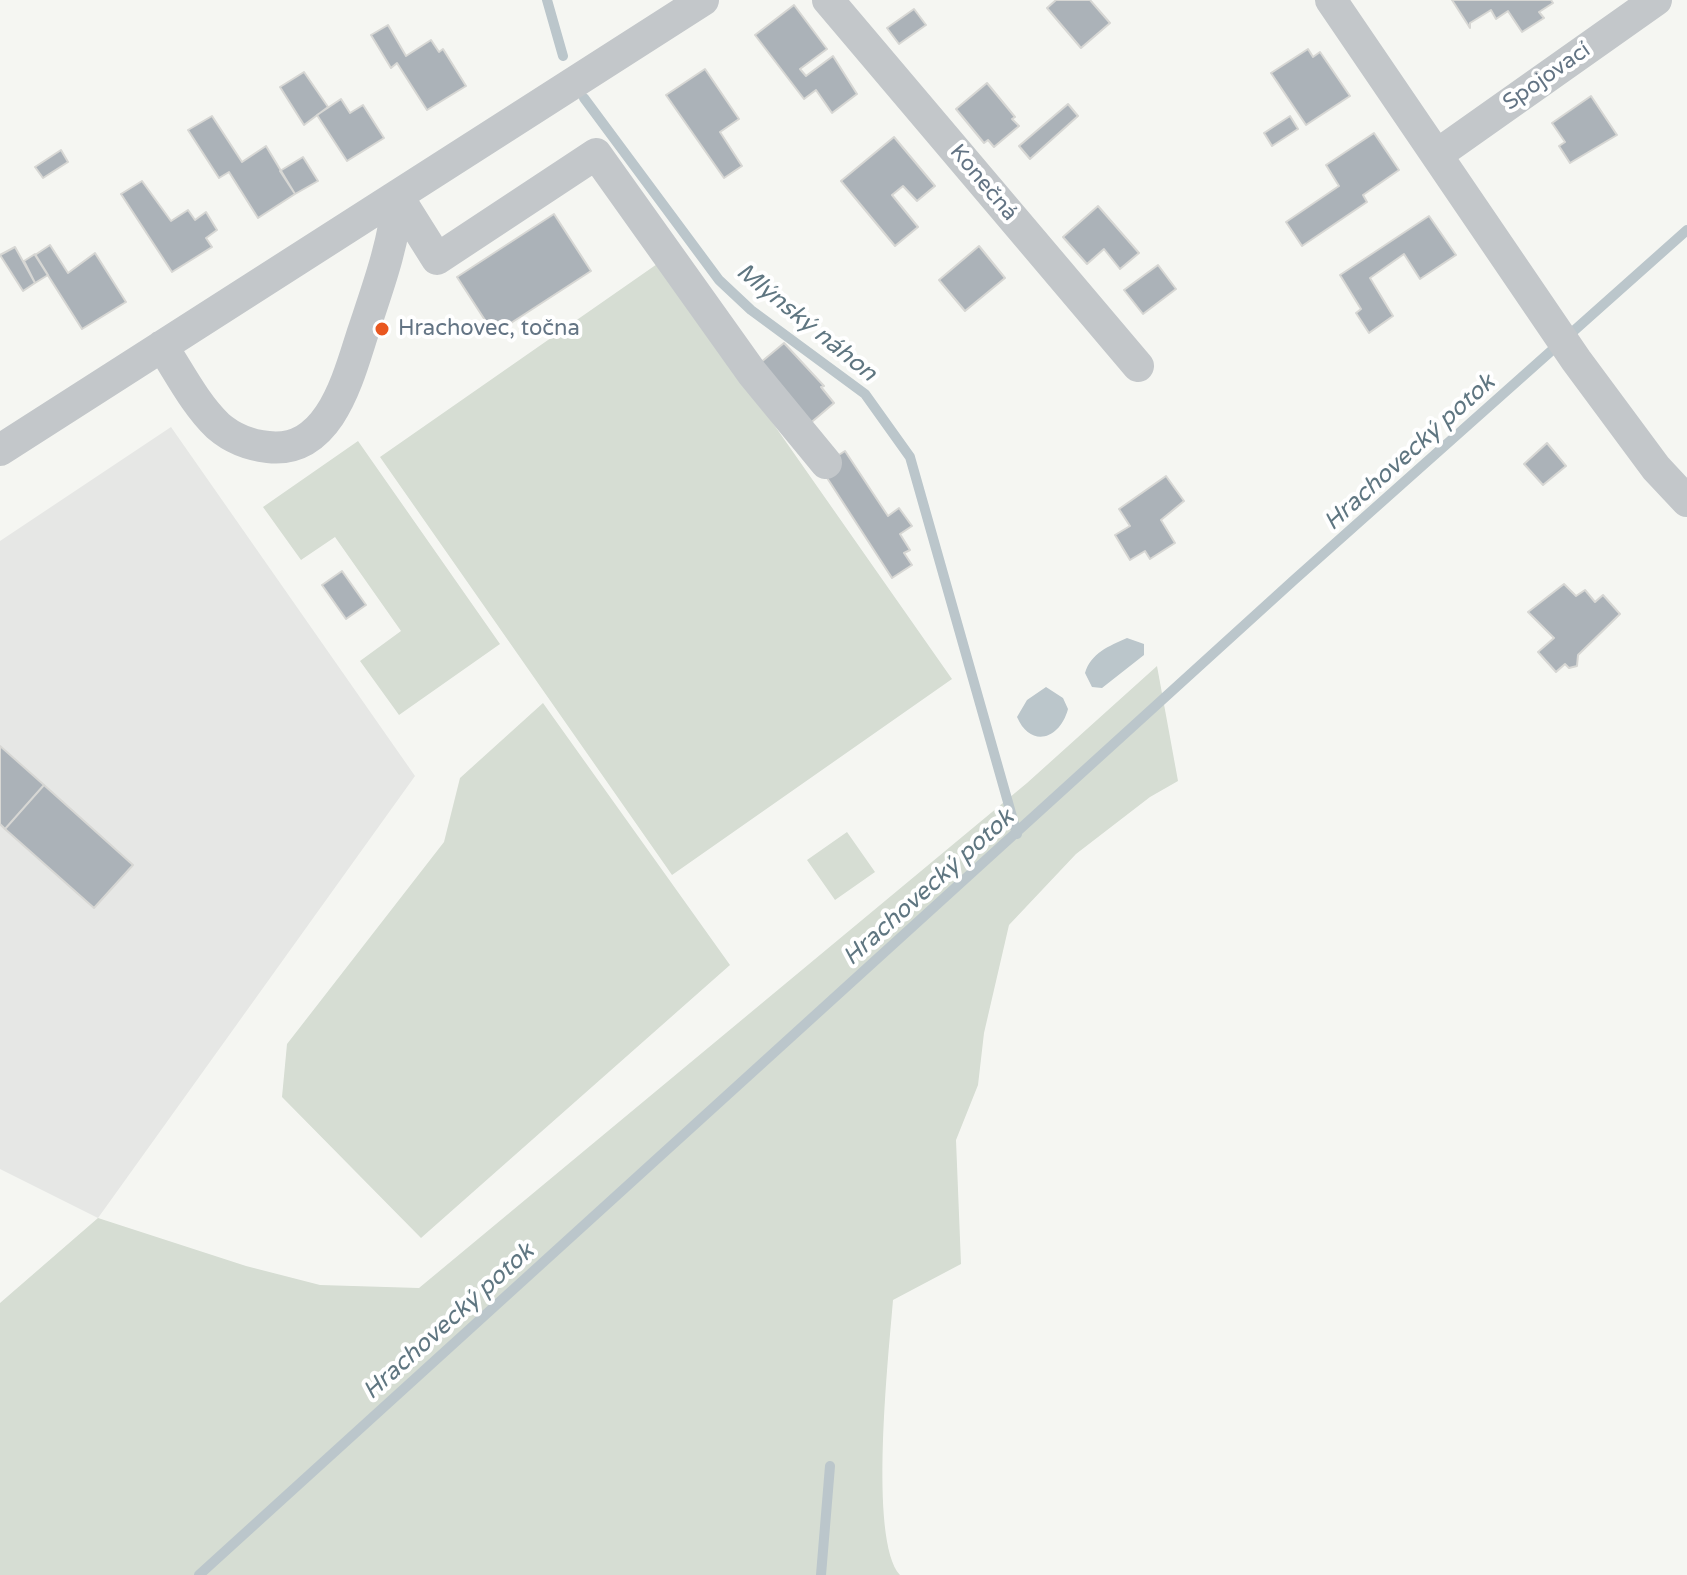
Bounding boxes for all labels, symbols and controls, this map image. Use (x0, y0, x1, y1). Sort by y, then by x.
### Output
street label: Spojovací (1498, 37, 1596, 117)
street label: Konečná (943, 139, 1023, 227)
water label: Mlýnský náhon (730, 258, 882, 388)
place label: Hrachovec, točna (398, 316, 580, 342)
marker: Hrachovec, točna (373, 320, 391, 338)
water label: Hrachovecký potok (1319, 369, 1501, 537)
water label: Hrachovecký potok (838, 804, 1020, 972)
water label: Hrachovecký potok (358, 1238, 540, 1406)

